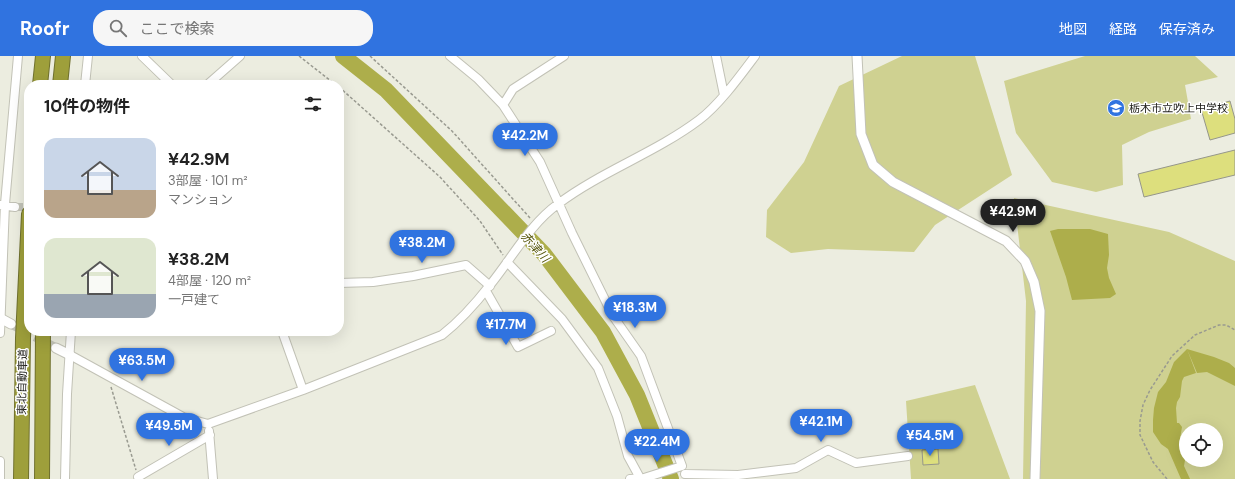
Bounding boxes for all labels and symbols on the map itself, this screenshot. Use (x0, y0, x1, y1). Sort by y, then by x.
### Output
school or university icon: 栃木市立吹上中学校 (1106, 98, 1126, 118)
place label: 栃木市立吹上中学校 (1129, 101, 1228, 115)
pin: ¥42.2M (492, 123, 558, 157)
pin: ¥42.9M (980, 199, 1046, 233)
water label: 赤津川 (517, 228, 554, 267)
pin: ¥38.2M (389, 230, 455, 264)
pin: ¥18.3M (602, 295, 668, 329)
pin: ¥17.7M (473, 312, 539, 346)
pin: ¥63.5M (109, 348, 175, 382)
street label: 東北自動車道 (14, 349, 30, 415)
pin: ¥42.1M (788, 409, 854, 443)
pin: ¥49.5M (136, 413, 202, 447)
pin: ¥54.5M (897, 423, 963, 457)
pin: ¥22.4M (624, 429, 690, 463)

